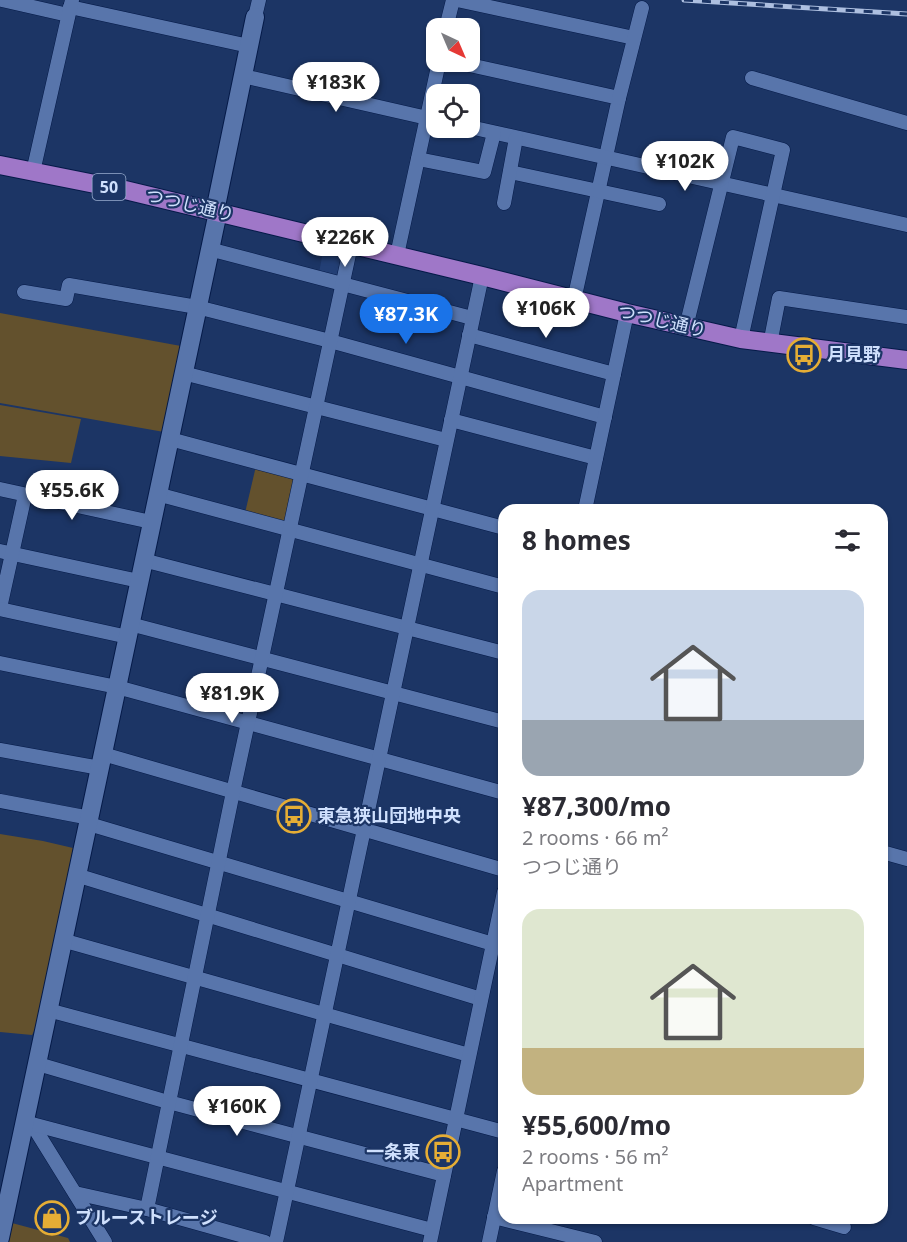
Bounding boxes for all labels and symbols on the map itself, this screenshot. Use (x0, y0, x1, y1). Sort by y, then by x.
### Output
north arrow (426, 18, 480, 72)
pin: ¥183K (294, 62, 378, 113)
pin: ¥102K (643, 141, 727, 192)
road number: 50 (92, 174, 126, 200)
street label: つつじ通り (144, 182, 237, 226)
pin: ¥226K (303, 217, 387, 268)
pin: ¥106K (504, 288, 588, 339)
pin: ¥87.3K (357, 294, 455, 345)
street label: つつじ通り (616, 298, 709, 342)
bus stop icon: 月見野 (786, 337, 822, 373)
place label: 月見野 (827, 342, 881, 366)
pin: ¥55.6K (23, 470, 121, 521)
pin: ¥81.9K (183, 673, 281, 724)
bus stop icon: 東急狭山団地中央 (276, 798, 312, 834)
place label: 東急狭山団地中央 (317, 803, 461, 827)
pin: ¥160K (195, 1086, 279, 1137)
bus stop icon: 一条東 (425, 1134, 461, 1170)
place label: 一条東 (366, 1139, 420, 1163)
shop icon: ブルーストレージ (34, 1200, 70, 1236)
place label: ブルーストレージ (75, 1205, 218, 1229)

